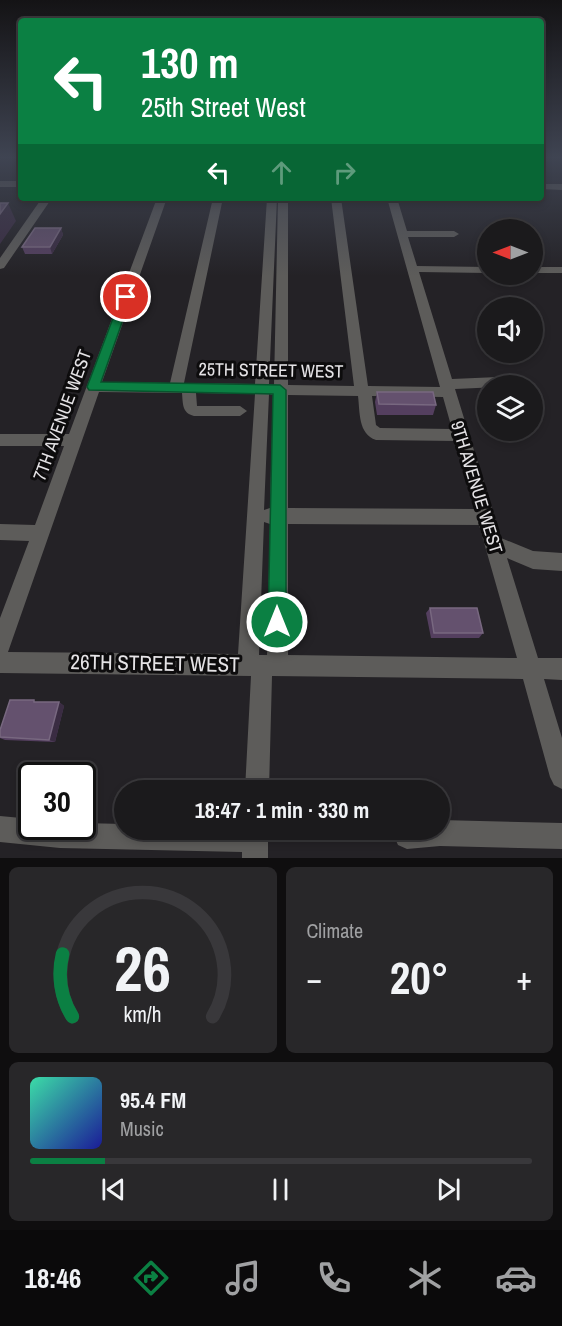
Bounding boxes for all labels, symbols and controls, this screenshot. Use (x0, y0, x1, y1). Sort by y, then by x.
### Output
text: 130 m (141, 35, 239, 91)
icon: left (42, 42, 120, 120)
text: 25th Street West (141, 89, 306, 125)
icon: left (202, 156, 235, 189)
icon: ahead (265, 156, 298, 189)
icon: right (328, 156, 361, 189)
north arrow (477, 219, 543, 285)
map controls (477, 219, 543, 441)
pin (100, 271, 151, 322)
icon: arrive (109, 280, 142, 313)
button: sound (477, 297, 543, 363)
street label: 7TH AVENUE WEST (27, 346, 97, 484)
street label: 25TH STREET WEST (198, 356, 344, 384)
button: layers (477, 375, 543, 441)
street label: 9TH AVENUE WEST (445, 418, 509, 556)
position arrow (245, 590, 309, 654)
street label: 26TH STREET WEST (70, 647, 240, 679)
speed limit sign: 30 (18, 762, 96, 840)
text: 18:47 · 1 min · 330 m (195, 795, 369, 825)
text: Climate (307, 917, 363, 944)
text: 26 (114, 926, 171, 1010)
text: 20° (390, 947, 449, 1008)
text: − (307, 956, 322, 1000)
text: + (516, 956, 532, 1000)
text: km/h (124, 1000, 162, 1029)
text: 95.4 FM (120, 1085, 186, 1115)
text: Music (120, 1115, 164, 1142)
icon: previous (97, 1173, 130, 1206)
icon: pause (264, 1173, 297, 1206)
icon: next (432, 1173, 465, 1206)
icon: directions (130, 1257, 172, 1299)
icon: music (222, 1257, 264, 1299)
icon: phone (313, 1257, 355, 1299)
icon: climate (404, 1257, 446, 1299)
icon: car (495, 1257, 537, 1299)
text: 18:46 (25, 1260, 81, 1296)

